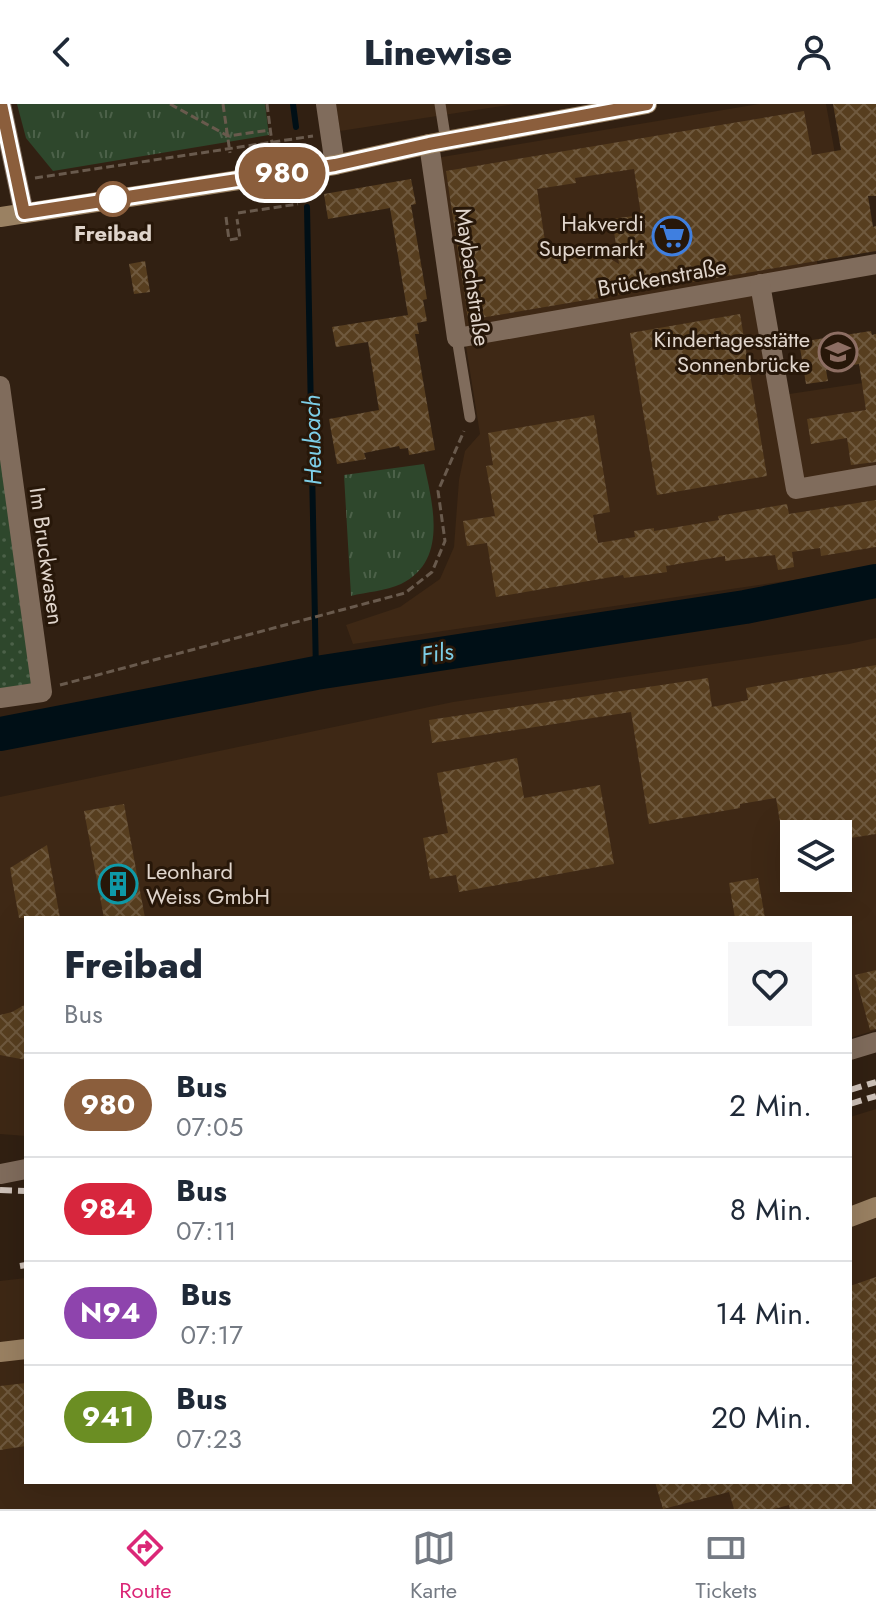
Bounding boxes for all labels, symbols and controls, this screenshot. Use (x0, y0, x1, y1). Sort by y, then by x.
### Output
text: Linewise (364, 26, 512, 78)
icon: back (40, 30, 84, 74)
icon: person (792, 30, 836, 74)
line badge: 980 (236, 147, 328, 199)
text: 980 (255, 152, 309, 193)
marker: Freibad (96, 182, 130, 216)
street label: Maybachstraße (447, 206, 499, 348)
place label: Hakverdi Supermarkt (539, 207, 645, 264)
supermarket icon: Hakverdi Supermarkt (651, 215, 693, 257)
place label: Freibad (74, 217, 152, 249)
street label: Brückenstraße (595, 250, 729, 304)
place label: Kindertagesstätte Sonnenbrücke (654, 323, 810, 380)
school or university icon: Kindertagesstätte Sonnenbrücke (817, 331, 859, 373)
water label: Heubach (294, 394, 330, 486)
street label: Im Bruckwasen (22, 485, 72, 627)
water label: Fils (418, 633, 456, 673)
map controls (780, 820, 852, 892)
button: layers (780, 820, 852, 892)
place label: Leonhard Weiss GmbH (146, 855, 270, 912)
building icon: Leonhard Weiss GmbH (97, 863, 139, 905)
text: Freibad (64, 937, 203, 992)
button: heart (728, 942, 812, 1026)
text: Bus (64, 995, 103, 1033)
text: Bus (176, 1065, 227, 1108)
text: 980 (81, 1084, 135, 1125)
text: 2 Min. (729, 1084, 812, 1127)
text: 07:05 (176, 1108, 243, 1146)
text: Bus (176, 1169, 227, 1212)
text: 984 (80, 1188, 136, 1229)
text: 8 Min. (730, 1188, 812, 1231)
text: 07:11 (176, 1212, 236, 1250)
text: Bus (181, 1273, 231, 1316)
text: N94 (80, 1292, 141, 1333)
text: 14 Min. (715, 1292, 812, 1335)
text: 07:17 (181, 1316, 243, 1354)
text: Bus (176, 1377, 227, 1420)
text: 941 (82, 1396, 134, 1437)
text: 20 Min. (711, 1396, 812, 1439)
text: 07:23 (176, 1420, 242, 1458)
tab: Route (119, 1526, 172, 1606)
tab: Karte (410, 1526, 457, 1606)
tab: Tickets (696, 1526, 757, 1606)

